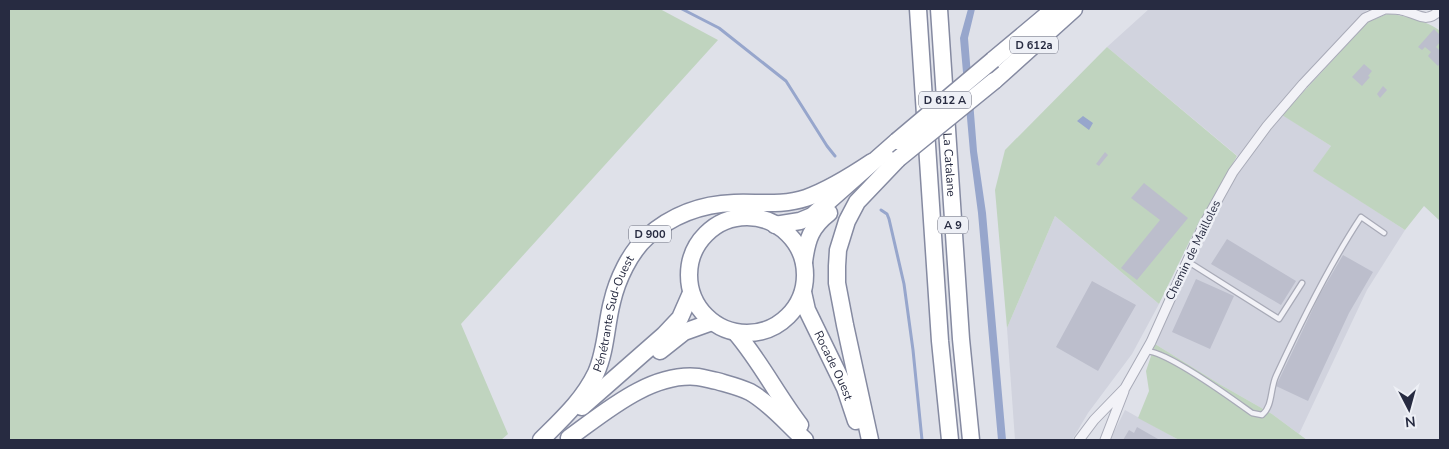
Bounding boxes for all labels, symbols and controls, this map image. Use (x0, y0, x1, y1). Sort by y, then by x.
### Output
road number: D 612a (1010, 36, 1058, 54)
road number: D 612 A (919, 92, 971, 108)
street label: La Catalane (939, 132, 959, 197)
street label: Chemin de Mailloles (1162, 197, 1224, 303)
road number: A 9 (938, 216, 968, 234)
road number: D 900 (629, 225, 671, 242)
street label: Pénétrante Sud-Ouest (589, 252, 638, 374)
street label: Rocade Ouest (810, 328, 857, 403)
north arrow (1384, 384, 1434, 434)
text: N (1404, 411, 1417, 431)

